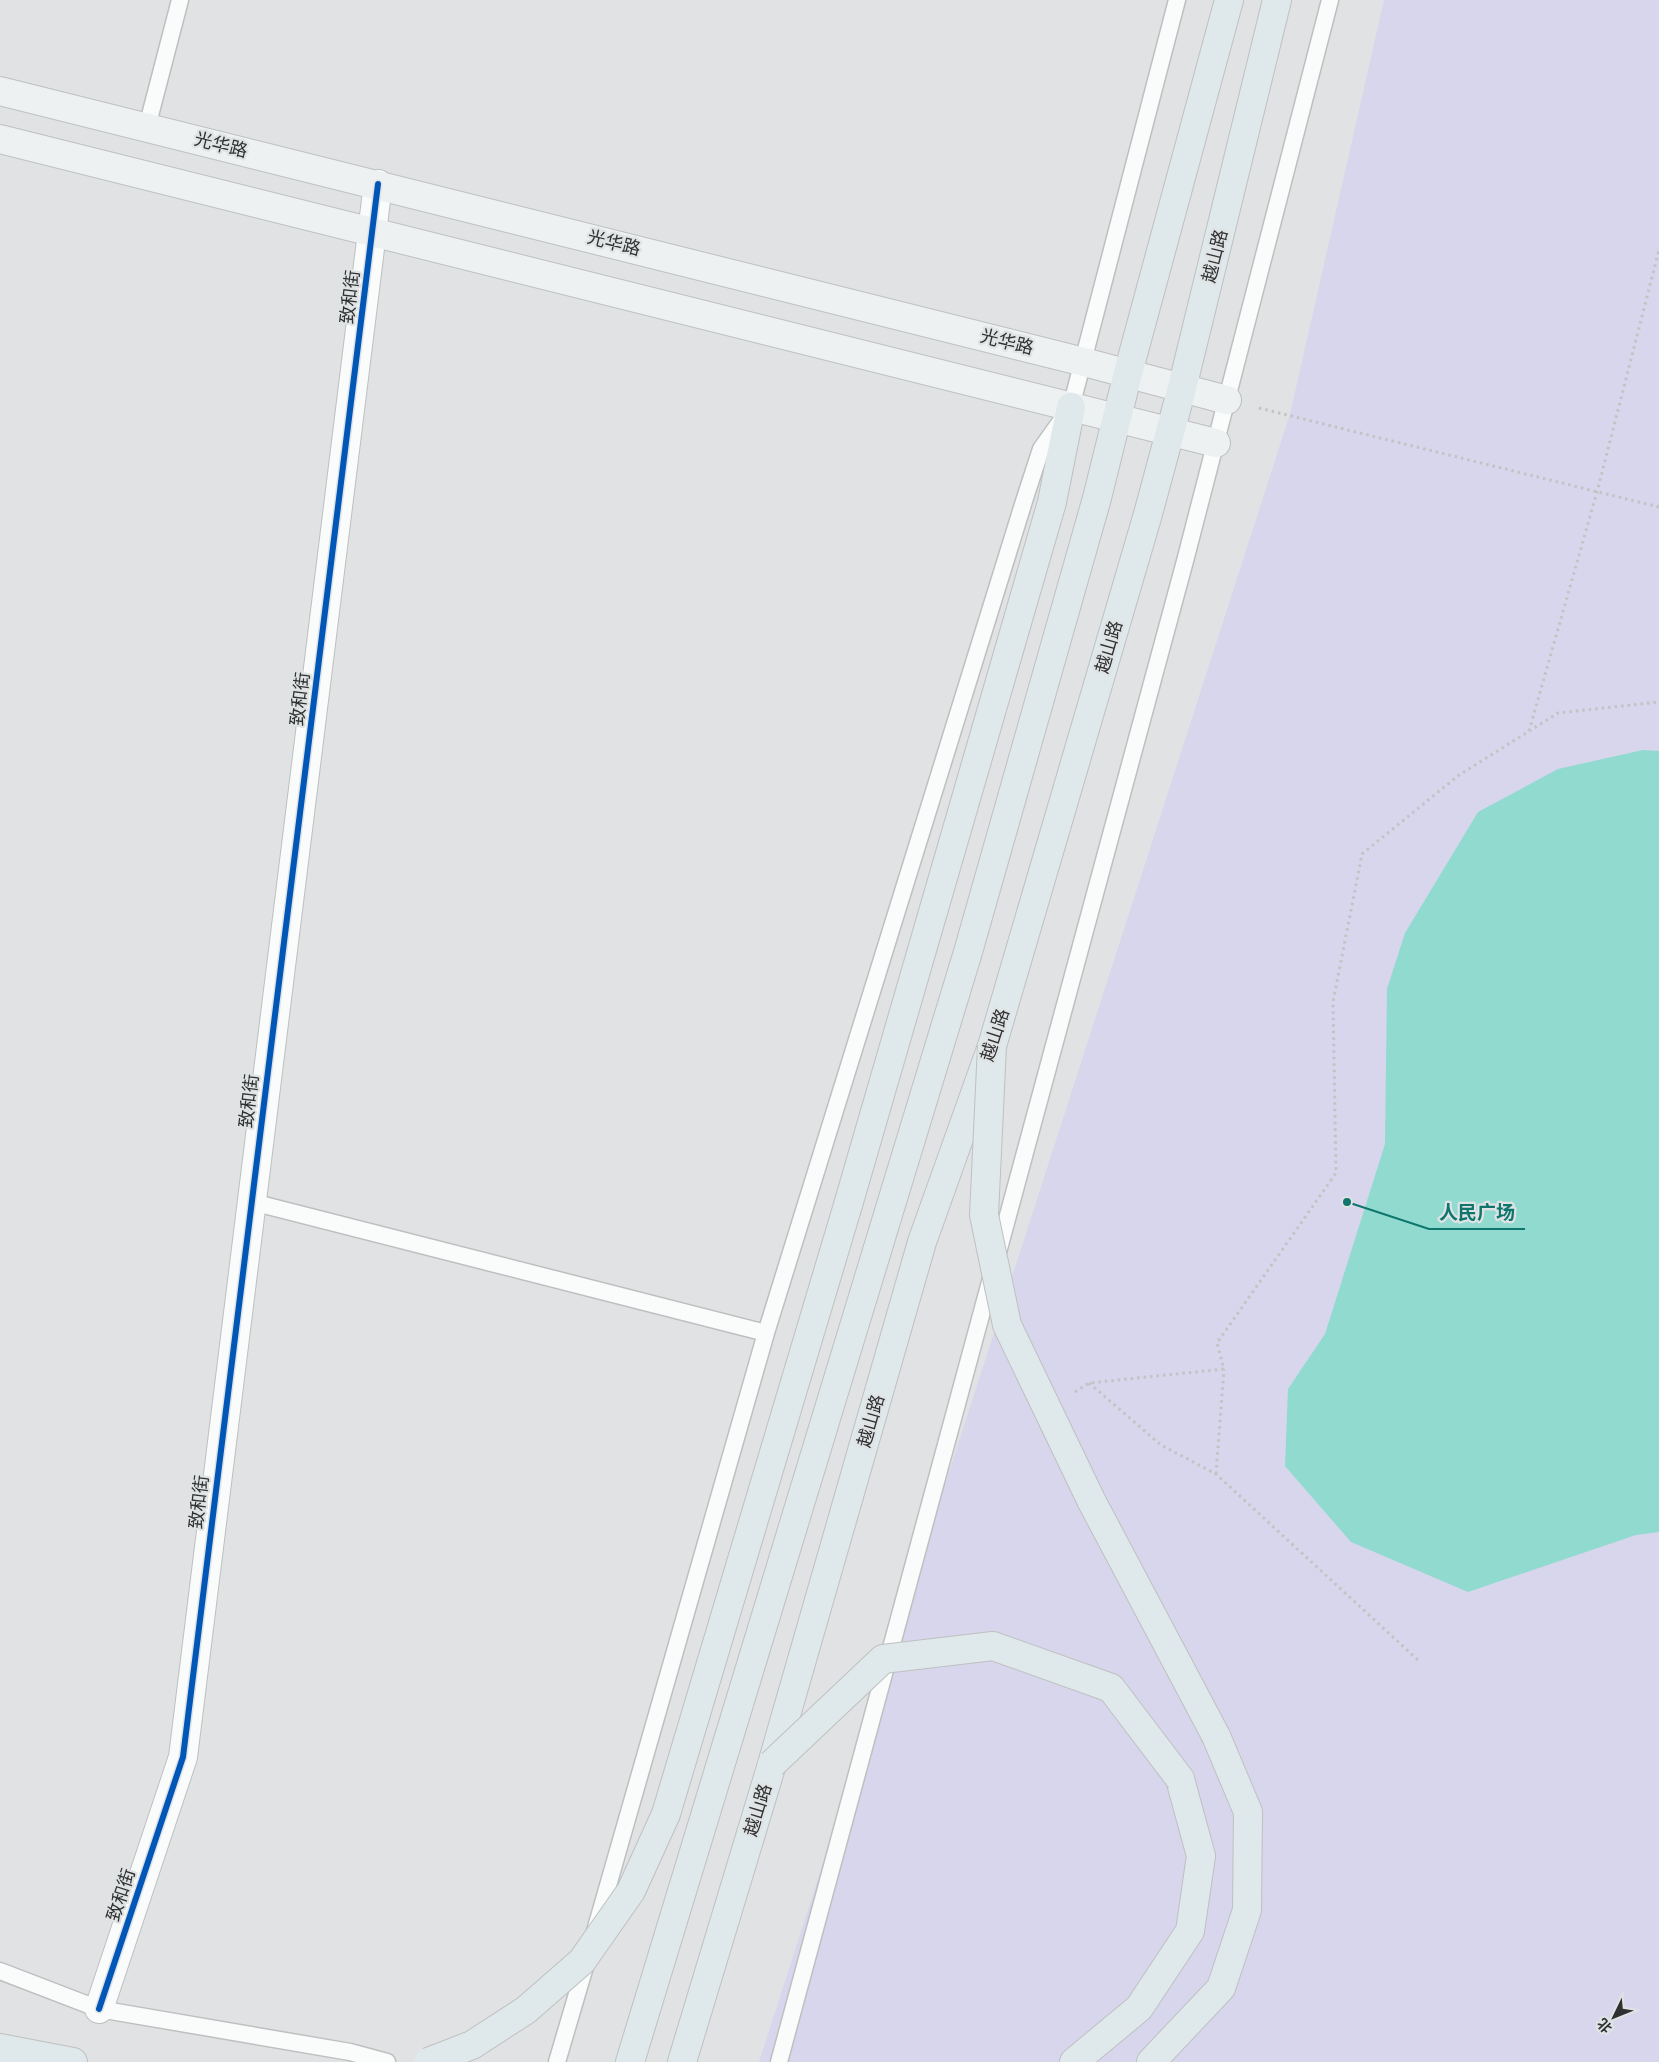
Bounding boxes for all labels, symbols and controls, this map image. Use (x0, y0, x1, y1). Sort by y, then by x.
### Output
street label: 光华路 (192, 128, 250, 161)
street label: 光华路 (585, 226, 643, 259)
street label: 越山路 (1198, 227, 1231, 285)
street label: 致和街 (336, 269, 363, 325)
street label: 光华路 (978, 325, 1036, 358)
street label: 越山路 (1091, 618, 1126, 676)
street label: 致和街 (286, 671, 313, 727)
street label: 越山路 (976, 1006, 1013, 1064)
street label: 致和街 (235, 1073, 262, 1129)
callout: 人民广场 (1429, 1195, 1525, 1229)
text: 人民广场 (1439, 1201, 1515, 1223)
street label: 越山路 (853, 1392, 888, 1450)
street label: 致和街 (185, 1474, 212, 1530)
street label: 越山路 (740, 1781, 775, 1839)
street label: 致和街 (102, 1866, 139, 1924)
north arrow (1589, 1992, 1639, 2042)
text: 北 (1594, 2015, 1615, 2036)

